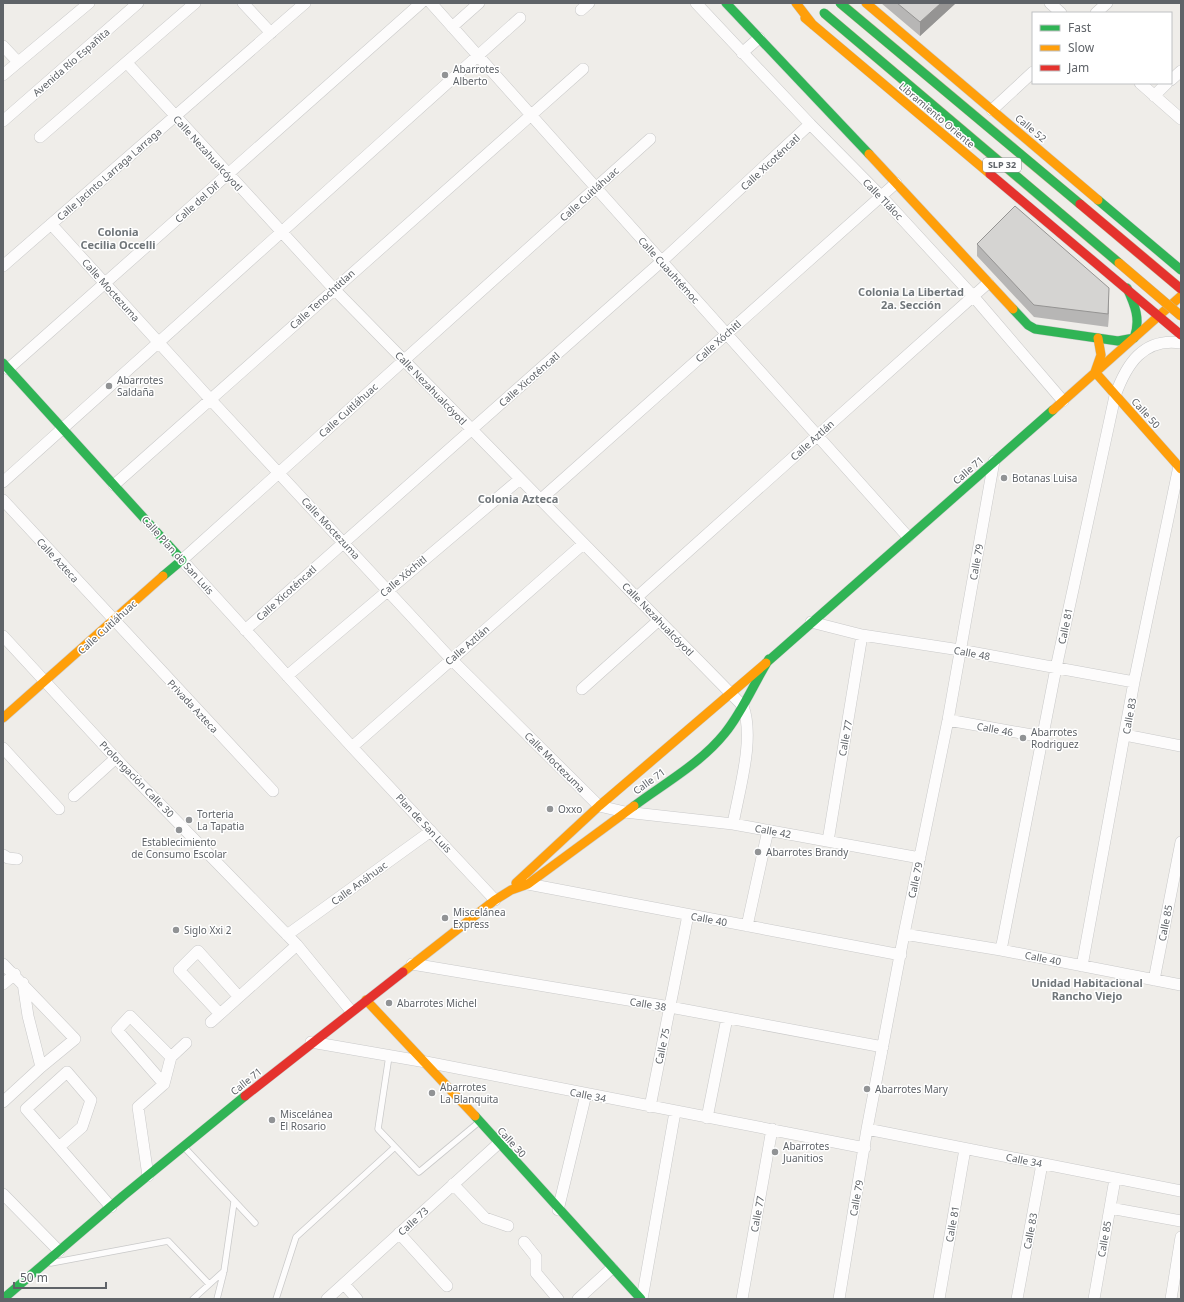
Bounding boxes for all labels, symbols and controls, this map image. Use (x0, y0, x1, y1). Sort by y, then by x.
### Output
legend (1032, 12, 1172, 84)
text: Fast (1068, 19, 1092, 36)
street label: Avenida Río Españita (30, 25, 112, 99)
text: Slow (1068, 39, 1095, 56)
text: Jam (1067, 59, 1089, 76)
place label: Abarrotes Alberto (453, 62, 500, 88)
marker: Abarrotes Alberto (440, 70, 450, 80)
street label: Libramiento Oriente (896, 79, 978, 151)
street label: Calle 52 (1012, 111, 1050, 145)
street label: Calle Nezahualcóyotl (170, 112, 246, 194)
street label: Calle Jacinto Larraga Larraga (54, 125, 164, 223)
street label: Calle Xicoténcatl (737, 131, 803, 193)
road number: SLP 32 (983, 158, 1021, 172)
street label: Calle Cuitláhuac (556, 164, 622, 224)
street label: Calle Tláloc (860, 175, 906, 223)
street label: Calle del Dif (172, 178, 223, 226)
district label: Colonia Cecilia Occelli (80, 224, 156, 252)
street label: Calle Cuauhtémoc (635, 234, 703, 307)
street label: Calle Moctezuma (79, 255, 143, 325)
street label: Calle Tenochtitlan (286, 266, 358, 332)
district label: Colonia La Libertad 2a. Sección (858, 284, 964, 312)
street label: Calle Xóchitl (692, 317, 744, 365)
street label: Calle Nezahualcóyotl (392, 348, 470, 428)
street label: Calle Xicoténcatl (495, 349, 563, 409)
place label: Abarrotes Saldaña (117, 373, 164, 399)
street label: Calle Cuitláhuac (315, 380, 381, 440)
marker: Abarrotes Saldaña (104, 381, 114, 391)
street label: Calle 50 (1128, 395, 1164, 432)
street label: Calle Aztlán (787, 417, 837, 463)
street label: Calle 71 (950, 453, 986, 487)
place label: Botanas Luisa (1012, 471, 1077, 485)
marker: Botanas Luisa (999, 473, 1009, 483)
district label: Colonia Azteca (478, 491, 558, 506)
street label: Calle Moctezuma (299, 494, 363, 562)
street label: Calle Plan de San Luis (139, 513, 217, 598)
street label: Calle Azteca (34, 535, 82, 585)
street label: Calle 79 (966, 542, 986, 581)
street label: Calle Xóchitl (377, 552, 429, 600)
street label: Calle Xicoténcatl (253, 562, 319, 624)
street label: Calle Nezahualcóyotl (619, 579, 697, 659)
street label: Calle Cuitláhuac (74, 597, 140, 657)
street label: Calle 81 (1054, 607, 1076, 645)
street label: Calle Aztlán (442, 622, 492, 668)
street label: Calle 48 (953, 643, 992, 663)
street label: Privada Azteca (165, 676, 221, 736)
street label: Calle 83 (1119, 696, 1139, 735)
street label: Calle 77 (835, 718, 855, 757)
street label: Calle 46 (976, 719, 1015, 739)
place label: Abarrotes Rodriguez (1031, 725, 1079, 751)
street label: Calle Moctezuma (522, 729, 588, 795)
marker: Abarrotes Rodriguez (1018, 733, 1028, 743)
street label: Prolongación Calle 30 (97, 738, 178, 821)
street label: Calle 71 (630, 765, 668, 797)
street label: Plan de San Luis (393, 790, 455, 856)
place label: Oxxo (558, 802, 582, 816)
marker: Oxxo (545, 804, 555, 814)
place label: Torteria La Tapatia (197, 807, 244, 833)
marker: Torteria La Tapatia (184, 815, 194, 825)
street label: Calle 42 (754, 821, 793, 841)
marker: Establecimiento de Consumo Escolar (174, 825, 184, 835)
place label: Establecimiento de Consumo Escolar (131, 835, 227, 861)
place label: Abarrotes Brandy (766, 845, 849, 859)
marker: Abarrotes Brandy (753, 847, 763, 857)
street label: Calle Anáhuac (328, 858, 390, 908)
street label: Calle 79 (904, 860, 926, 899)
street label: Calle 85 (1155, 903, 1175, 942)
place label: Miscelánea Express (453, 905, 506, 931)
street label: Calle 40 (690, 909, 729, 929)
marker: Miscelánea Express (440, 913, 450, 923)
place label: Siglo Xxi 2 (184, 923, 232, 937)
marker: Siglo Xxi 2 (171, 925, 181, 935)
street label: Calle 40 (1024, 948, 1063, 968)
district label: Unidad Habitacional Rancho Viejo (1031, 975, 1143, 1003)
street label: Calle 38 (629, 994, 668, 1014)
place label: Abarrotes Michel (397, 996, 477, 1010)
marker: Abarrotes Michel (384, 998, 394, 1008)
street label: Calle 75 (651, 1026, 673, 1065)
street label: Calle 71 (227, 1064, 265, 1098)
place label: Abarrotes La Blanquita (440, 1080, 498, 1106)
place label: Abarrotes Mary (875, 1082, 949, 1096)
marker: Abarrotes Mary (862, 1084, 872, 1094)
street label: Calle 34 (569, 1085, 608, 1105)
marker: Abarrotes La Blanquita (427, 1088, 437, 1098)
place label: Miscelánea El Rosario (280, 1107, 333, 1133)
marker: Miscelánea El Rosario (267, 1115, 277, 1125)
street label: Calle 30 (494, 1124, 530, 1161)
place label: Abarrotes Juanitios (782, 1139, 830, 1165)
marker: Abarrotes Juanitios (770, 1147, 780, 1157)
street label: Calle 34 (1005, 1150, 1044, 1170)
street label: Calle 79 (846, 1178, 866, 1217)
street label: Calle 77 (747, 1194, 767, 1233)
street label: Calle 73 (395, 1203, 432, 1239)
street label: Calle 81 (942, 1205, 962, 1243)
street label: Calle 83 (1020, 1211, 1040, 1250)
street label: Calle 85 (1094, 1219, 1114, 1258)
scale bar (14, 1264, 106, 1290)
text: 50 m (20, 1269, 48, 1286)

